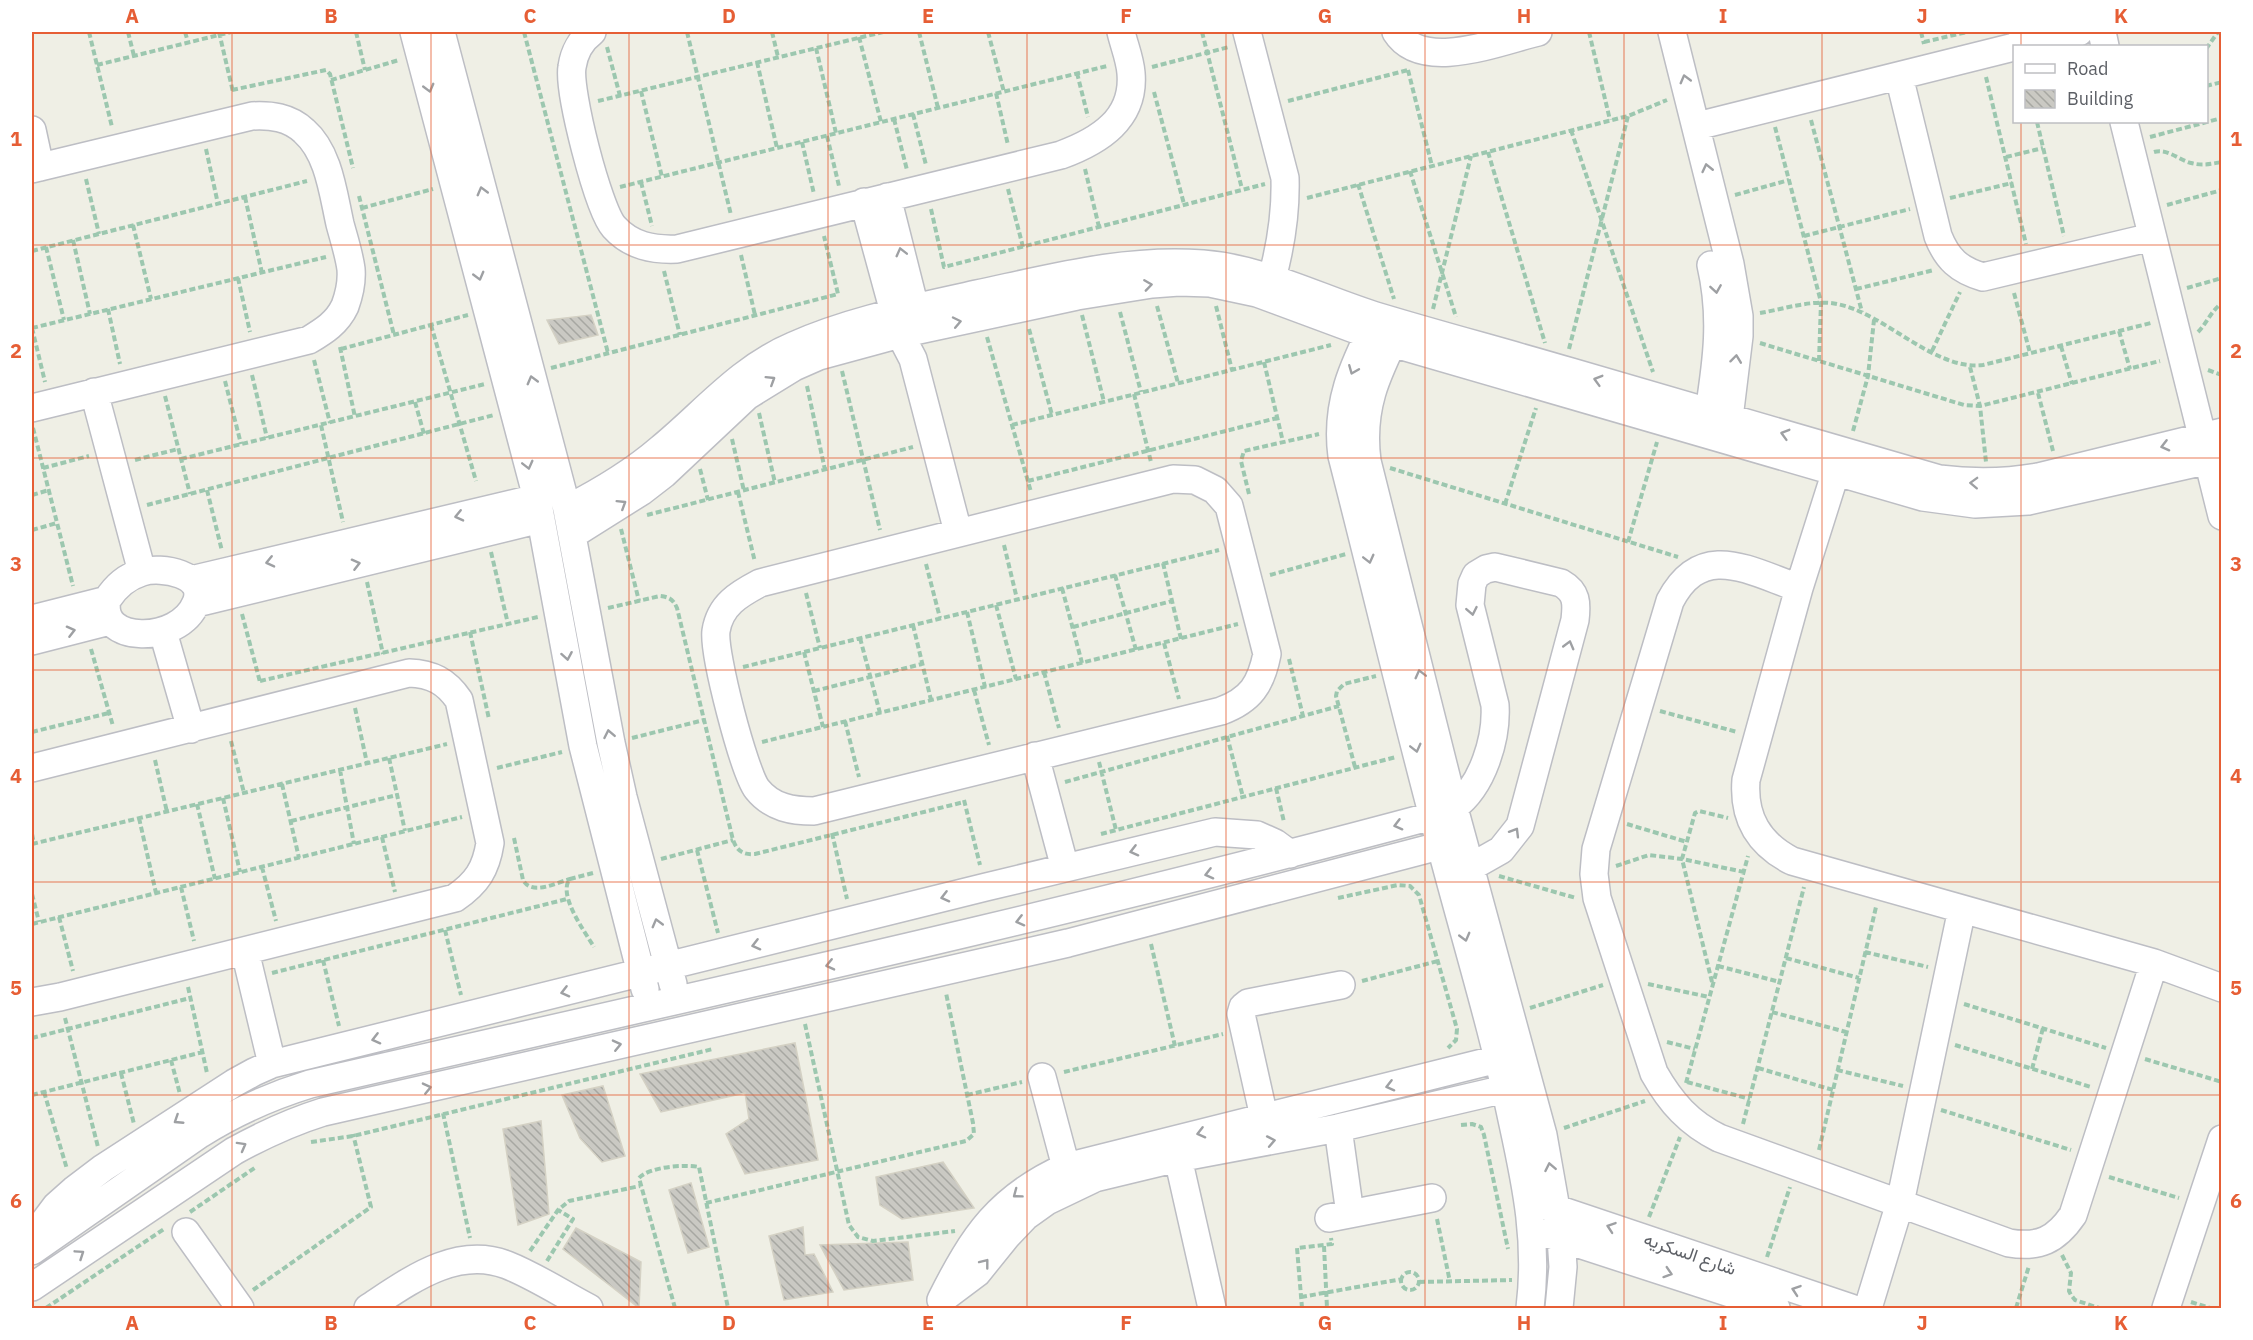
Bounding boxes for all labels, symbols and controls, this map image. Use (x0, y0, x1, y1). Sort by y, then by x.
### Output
text: A (125, 2, 139, 29)
text: B (324, 2, 338, 29)
text: C (523, 2, 537, 29)
text: D (722, 2, 736, 29)
text: E (922, 2, 934, 29)
text: F (1120, 2, 1132, 29)
text: G (1318, 2, 1332, 29)
text: H (1517, 2, 1531, 29)
text: I (1719, 2, 1727, 29)
text: J (1916, 2, 1928, 29)
text: K (2114, 2, 2128, 29)
legend (2013, 45, 2208, 123)
text: Road (2067, 57, 2108, 80)
one-way arrow (1679, 74, 1692, 84)
one-way arrow (422, 83, 435, 93)
text: Building (2067, 87, 2134, 110)
text: 1 (10, 125, 22, 152)
text: 1 (2230, 125, 2242, 152)
one-way arrow (1701, 163, 1714, 173)
one-way arrow (477, 186, 490, 196)
one-way arrow (896, 247, 909, 257)
one-way arrow (472, 271, 485, 281)
one-way arrow (1143, 279, 1153, 291)
one-way arrow (1709, 284, 1722, 294)
one-way arrow (951, 316, 961, 329)
text: 2 (10, 337, 22, 364)
text: 2 (2230, 337, 2242, 364)
one-way arrow (1730, 355, 1742, 364)
one-way arrow (1348, 363, 1360, 374)
one-way arrow (526, 375, 539, 385)
one-way arrow (1593, 375, 1604, 387)
one-way arrow (765, 376, 776, 387)
one-way arrow (1781, 429, 1791, 441)
one-way arrow (2160, 439, 2170, 452)
one-way arrow (521, 460, 534, 470)
one-way arrow (1969, 476, 1978, 489)
one-way arrow (616, 499, 626, 511)
one-way arrow (455, 509, 465, 522)
text: 3 (10, 550, 22, 577)
text: 3 (2230, 550, 2242, 577)
one-way arrow (265, 554, 275, 567)
one-way arrow (1361, 554, 1374, 564)
one-way arrow (350, 558, 360, 571)
one-way arrow (1465, 605, 1478, 615)
one-way arrow (66, 625, 76, 638)
one-way arrow (1561, 640, 1574, 650)
one-way arrow (560, 651, 573, 661)
one-way arrow (1415, 669, 1428, 679)
one-way arrow (603, 729, 616, 739)
one-way arrow (1409, 743, 1422, 753)
text: 4 (10, 762, 22, 789)
text: 4 (2230, 762, 2242, 789)
one-way arrow (1393, 818, 1404, 830)
one-way arrow (1508, 828, 1520, 838)
one-way arrow (1129, 844, 1139, 857)
one-way arrow (1204, 867, 1214, 880)
one-way arrow (940, 890, 950, 903)
one-way arrow (1015, 914, 1025, 927)
one-way arrow (652, 918, 665, 928)
one-way arrow (1458, 931, 1470, 942)
one-way arrow (751, 938, 761, 951)
one-way arrow (825, 958, 835, 971)
text: 5 (10, 974, 22, 1001)
text: 5 (2230, 974, 2242, 1001)
one-way arrow (560, 985, 570, 998)
one-way arrow (371, 1031, 381, 1044)
one-way arrow (612, 1039, 622, 1052)
one-way arrow (1385, 1079, 1395, 1092)
one-way arrow (422, 1083, 432, 1096)
one-way arrow (174, 1112, 184, 1124)
one-way arrow (1196, 1125, 1206, 1138)
one-way arrow (1266, 1135, 1276, 1148)
one-way arrow (236, 1142, 246, 1153)
one-way arrow (1544, 1163, 1556, 1172)
text: 6 (10, 1187, 22, 1214)
one-way arrow (1013, 1187, 1024, 1198)
text: 6 (2230, 1187, 2242, 1214)
one-way arrow (1606, 1221, 1617, 1234)
street label: شارع السكريه (1641, 1227, 1739, 1281)
one-way arrow (74, 1250, 84, 1262)
one-way arrow (978, 1258, 989, 1269)
one-way arrow (1662, 1265, 1673, 1278)
one-way arrow (1791, 1284, 1802, 1297)
text: A (125, 1309, 139, 1336)
text: B (324, 1309, 338, 1336)
text: C (523, 1309, 537, 1336)
text: D (722, 1309, 736, 1336)
text: E (922, 1309, 934, 1336)
text: F (1120, 1309, 1132, 1336)
text: G (1318, 1309, 1332, 1336)
text: H (1517, 1309, 1531, 1336)
text: I (1719, 1309, 1727, 1336)
text: J (1916, 1309, 1928, 1336)
text: K (2114, 1309, 2128, 1336)

